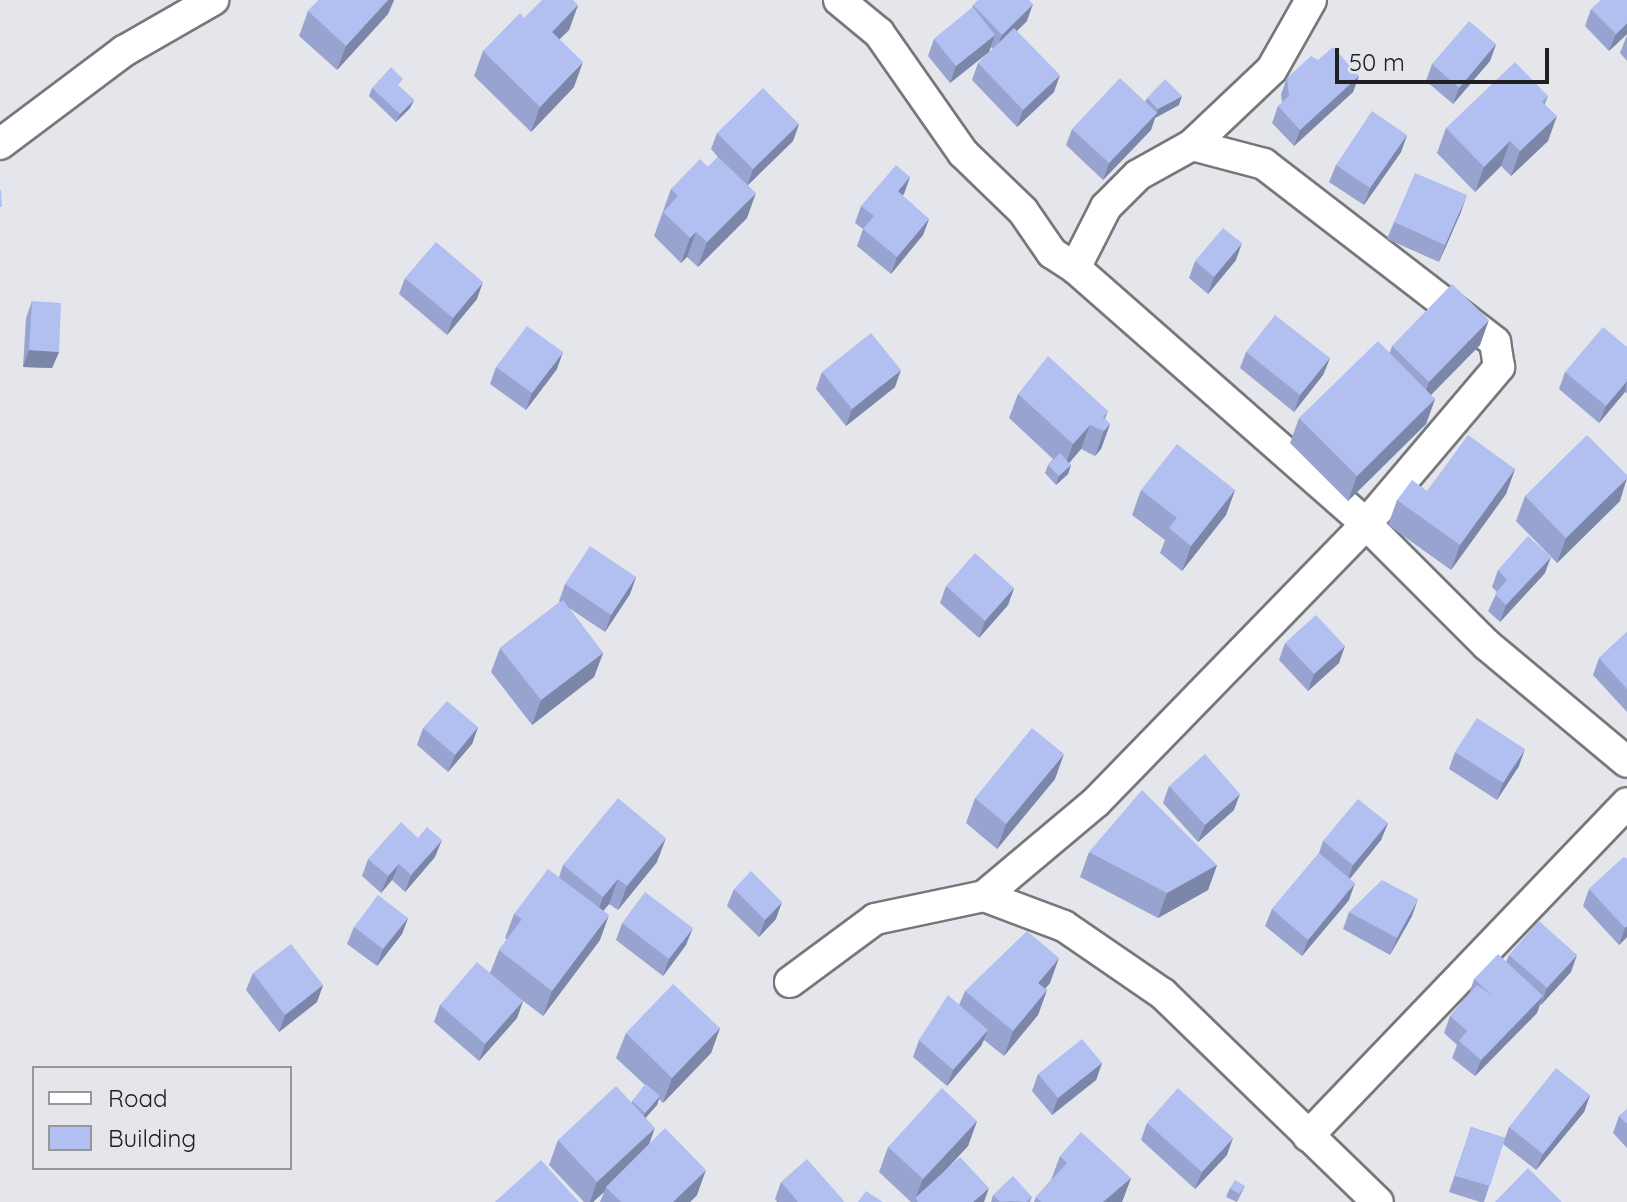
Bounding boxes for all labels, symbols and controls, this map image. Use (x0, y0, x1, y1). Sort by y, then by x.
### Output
scale bar (1339, 32, 1553, 82)
text: 50 m (1349, 47, 1405, 77)
legend (32, 1066, 292, 1170)
text: Road (108, 1083, 168, 1113)
text: Building (108, 1123, 196, 1153)

